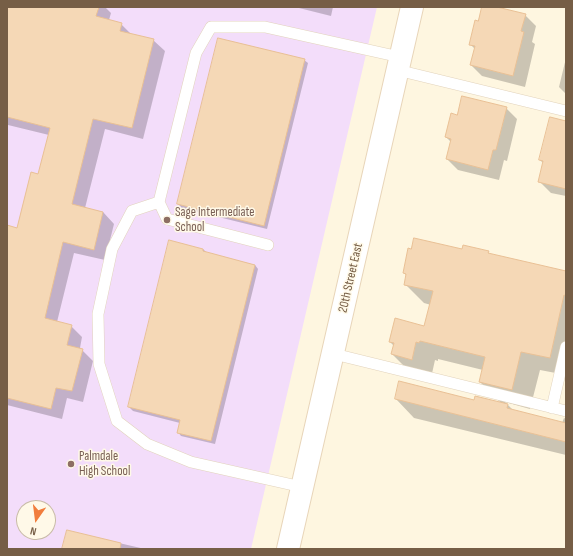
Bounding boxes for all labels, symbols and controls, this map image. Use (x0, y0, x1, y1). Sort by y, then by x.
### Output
place label: Sage Intermediate School (175, 205, 255, 236)
marker: Sage Intermediate School (162, 215, 172, 225)
street label: 20th Street East (335, 242, 367, 314)
place label: Palmdale High School (79, 449, 130, 480)
marker: Palmdale High School (66, 459, 76, 469)
north arrow (16, 500, 56, 540)
text: N (29, 524, 38, 538)

